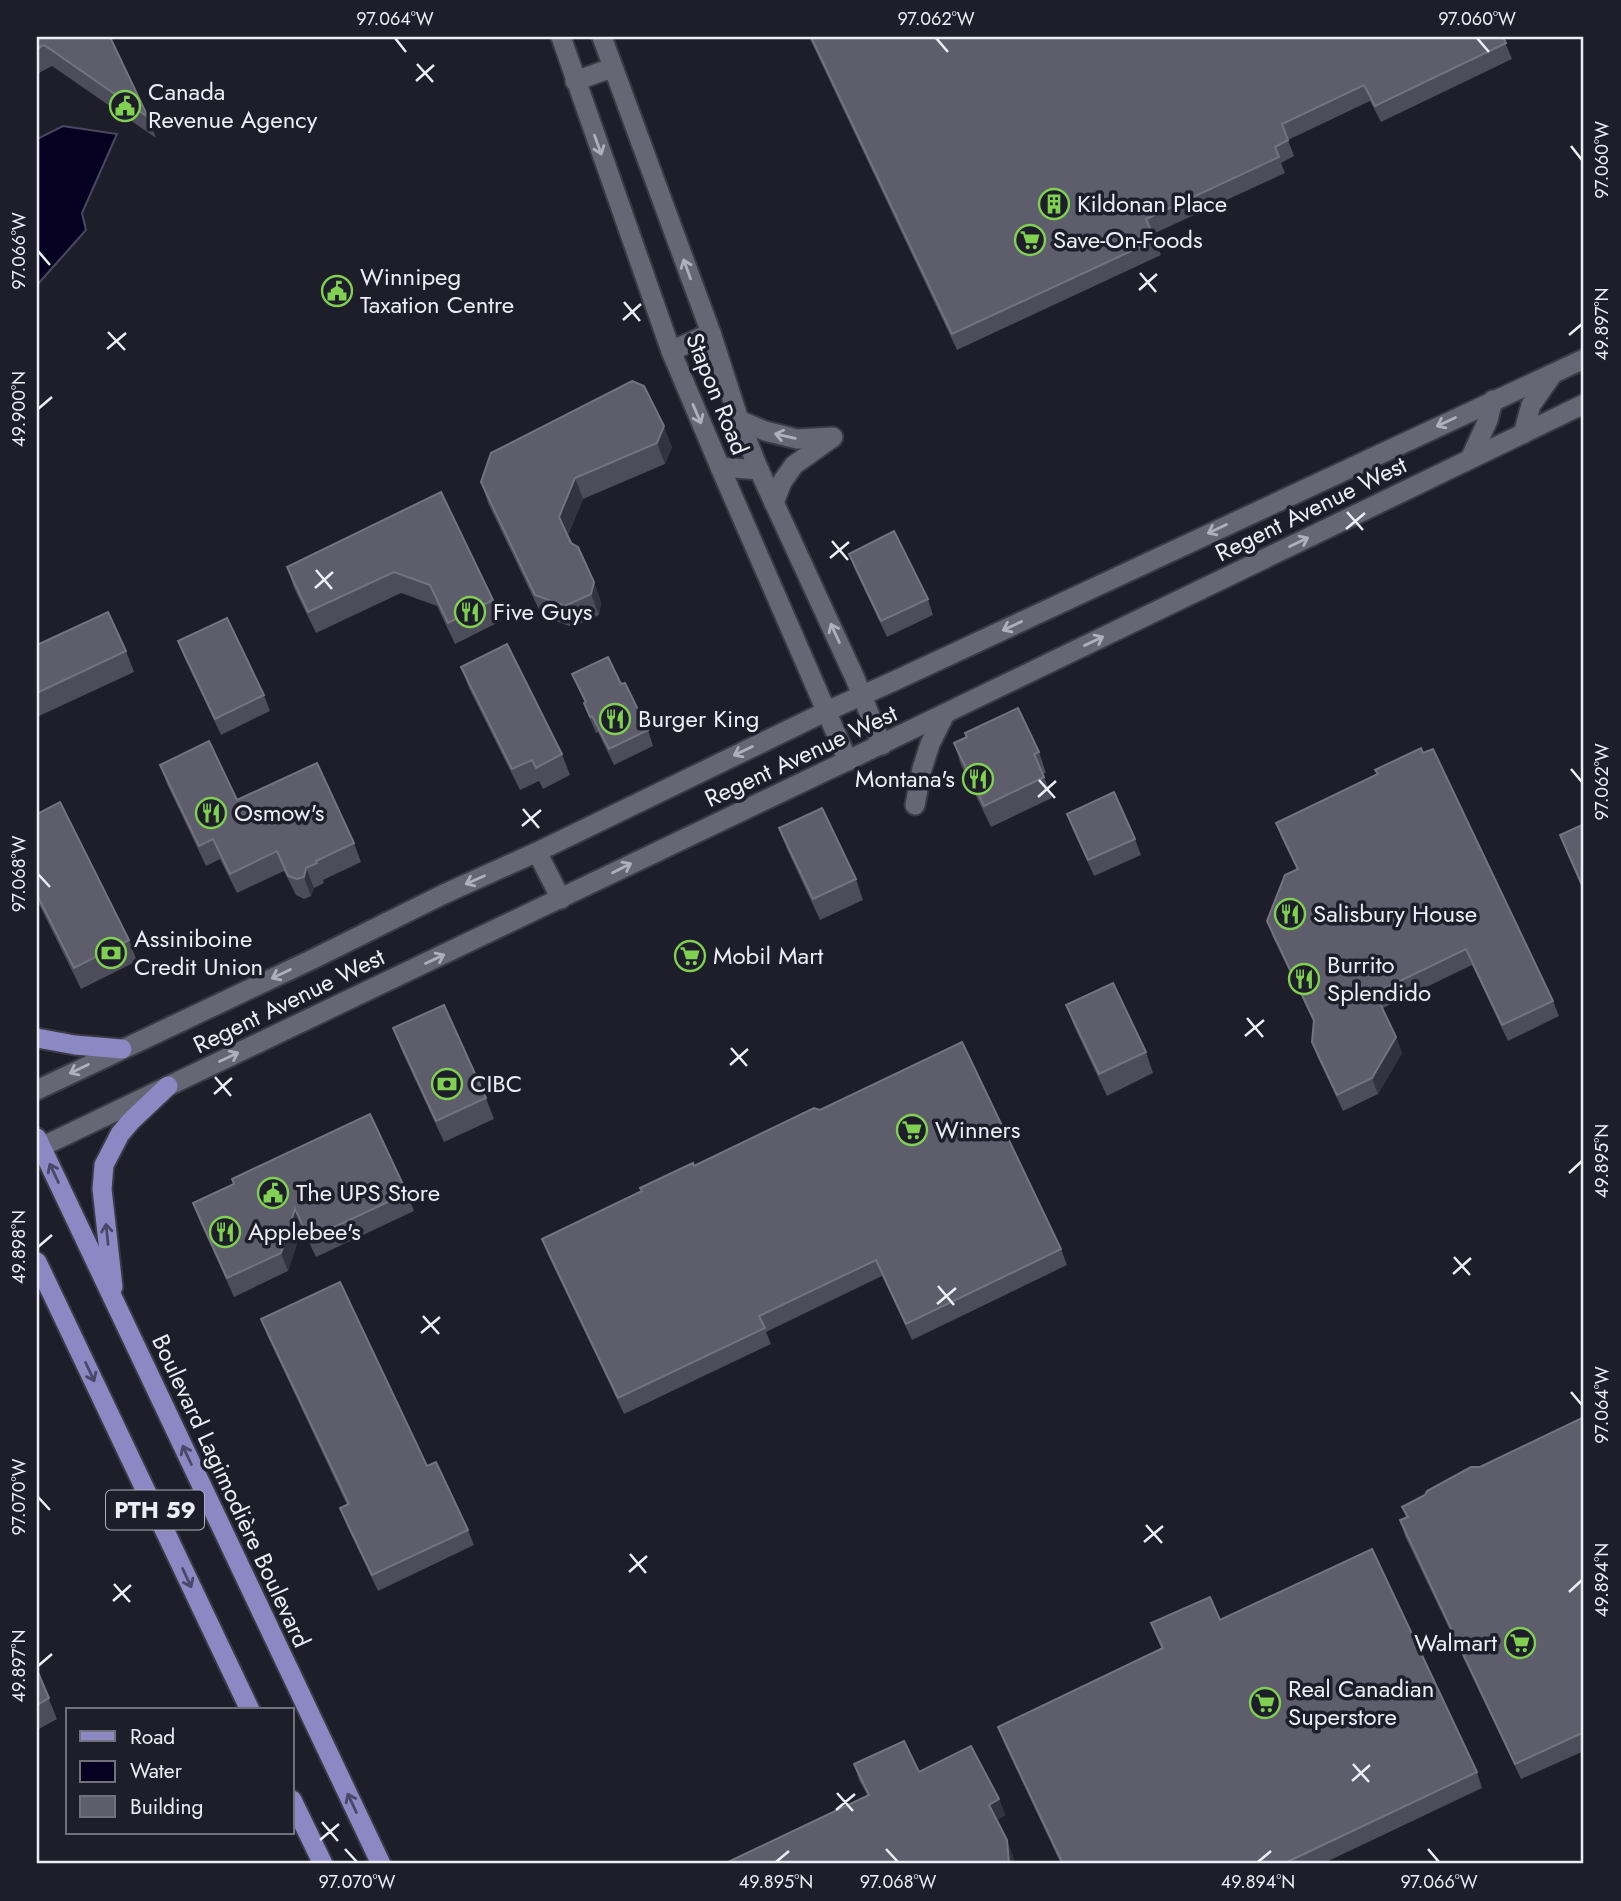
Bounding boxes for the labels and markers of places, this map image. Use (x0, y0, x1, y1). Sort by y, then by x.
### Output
place label: Canada Revenue Agency (148, 74, 318, 137)
public building icon: Canada Revenue Agency (108, 89, 142, 123)
place label: Kildonan Place (1077, 186, 1227, 221)
building icon: Kildonan Place (1037, 187, 1071, 221)
place label: Save-On-Foods (1053, 222, 1203, 257)
supermarket icon: Save-On-Foods (1013, 223, 1047, 257)
place label: Winnipeg Taxation Centre (360, 259, 514, 322)
public building icon: Winnipeg Taxation Centre (320, 274, 354, 308)
place label: Five Guys (493, 594, 592, 629)
restaurant icon: Five Guys (453, 595, 487, 629)
place label: Burger King (638, 701, 759, 736)
restaurant icon: Burger King (598, 702, 632, 736)
place label: Montana's (855, 761, 955, 796)
restaurant icon: Montana's (961, 762, 995, 796)
place label: Osmow's (234, 795, 325, 830)
restaurant icon: Osmow's (194, 796, 228, 830)
place label: Salisbury House (1313, 896, 1477, 931)
restaurant icon: Salisbury House (1273, 897, 1307, 931)
place label: Assiniboine Credit Union (134, 921, 263, 984)
bank icon: Assiniboine Credit Union (94, 936, 128, 970)
place label: Mobil Mart (713, 938, 823, 973)
supermarket icon: Mobil Mart (673, 939, 707, 973)
place label: Burrito Splendido (1327, 947, 1431, 1010)
restaurant icon: Burrito Splendido (1287, 962, 1321, 996)
place label: CIBC (470, 1066, 522, 1101)
bank icon: CIBC (430, 1067, 464, 1101)
place label: Winners (935, 1112, 1020, 1147)
supermarket icon: Winners (895, 1113, 929, 1147)
place label: The UPS Store (296, 1175, 440, 1210)
public building icon: The UPS Store (256, 1176, 290, 1210)
place label: Applebee's (248, 1214, 361, 1249)
restaurant icon: Applebee's (208, 1215, 242, 1249)
place label: Walmart (1414, 1625, 1497, 1660)
supermarket icon: Walmart (1503, 1626, 1537, 1660)
place label: Real Canadian Superstore (1288, 1671, 1434, 1734)
supermarket icon: Real Canadian Superstore (1248, 1686, 1282, 1720)

